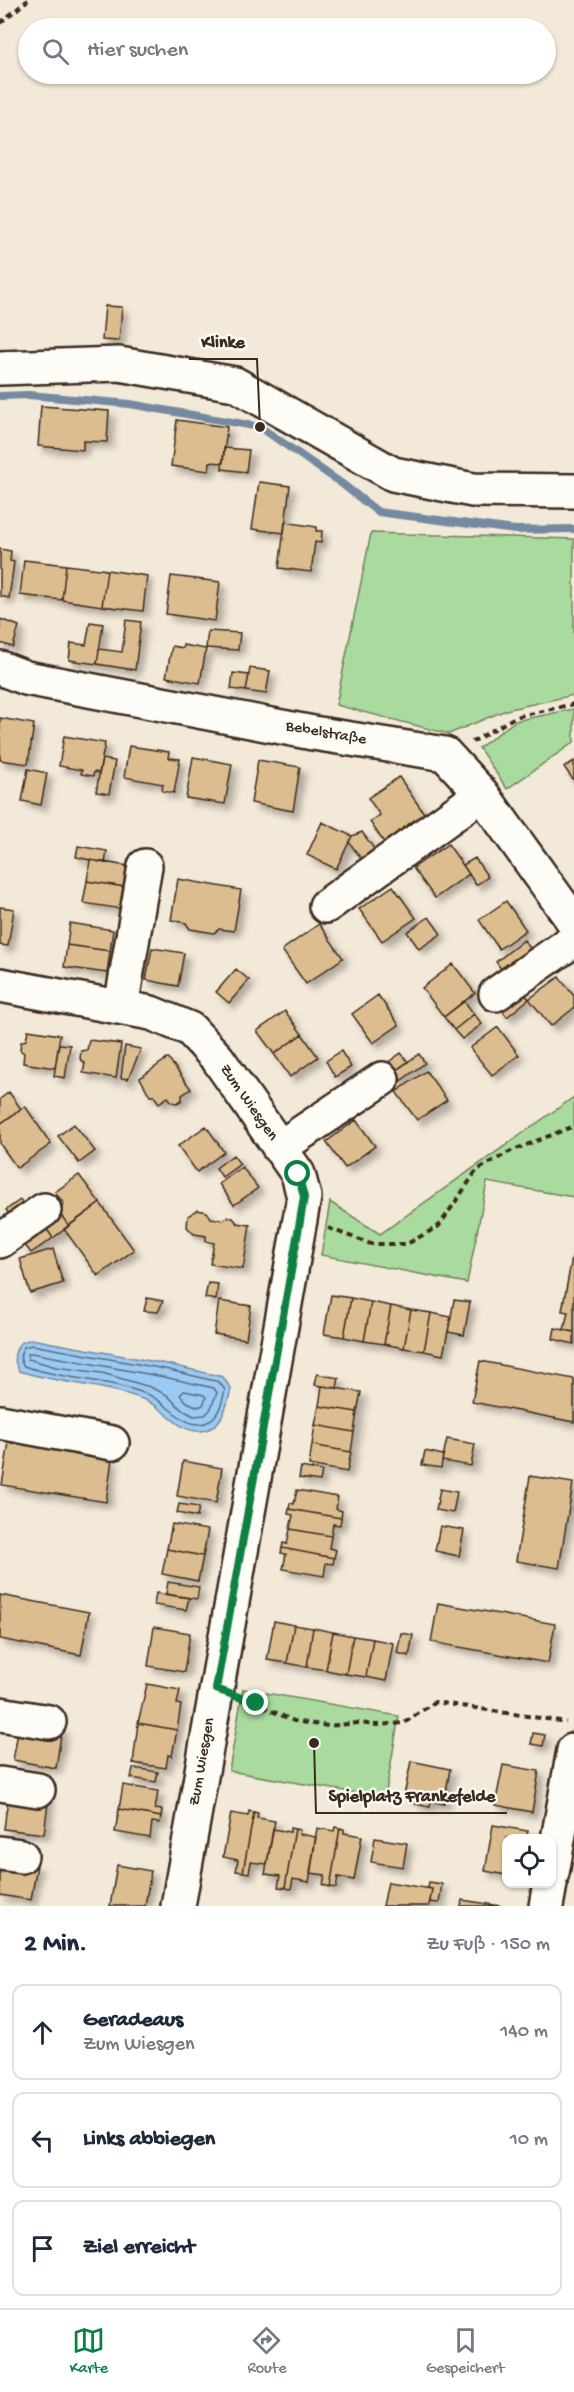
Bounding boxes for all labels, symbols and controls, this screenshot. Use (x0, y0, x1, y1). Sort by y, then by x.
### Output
search box (18, 18, 556, 84)
icon: search (39, 35, 72, 68)
text: Hier suchen (87, 38, 188, 64)
callout: Klinke (189, 323, 257, 359)
text: Klinke (200, 333, 246, 354)
street label: Bebelstraße (283, 717, 369, 751)
street label: Zum Wiesgen (215, 1061, 282, 1145)
route start (284, 1160, 310, 1186)
route end (242, 1689, 268, 1715)
street label: Zum Wiesgen (186, 1716, 220, 1808)
callout: Spielplatz Frankefelde (316, 1777, 507, 1813)
text: Spielplatz Frankefelde (329, 1787, 496, 1808)
map controls (502, 1834, 556, 1888)
button: locate (502, 1834, 556, 1888)
text: 2 Min. (24, 1930, 87, 1961)
text: Zu Fuß · 150 m (427, 1934, 550, 1957)
text: Geradeaus (83, 2008, 183, 2034)
icon: ahead (26, 2016, 59, 2049)
text: 140 m (500, 2021, 548, 2044)
text: Zum Wiesgen (83, 2034, 194, 2057)
icon: left (26, 2124, 59, 2157)
text: Links abbiegen (83, 2127, 215, 2153)
text: 10 m (510, 2129, 548, 2152)
icon: arrive (26, 2232, 59, 2265)
text: Ziel erreicht (83, 2235, 195, 2261)
tab: Karte (70, 2324, 108, 2379)
tab: Route (247, 2324, 286, 2379)
tab: Gespeichert (426, 2324, 504, 2379)

